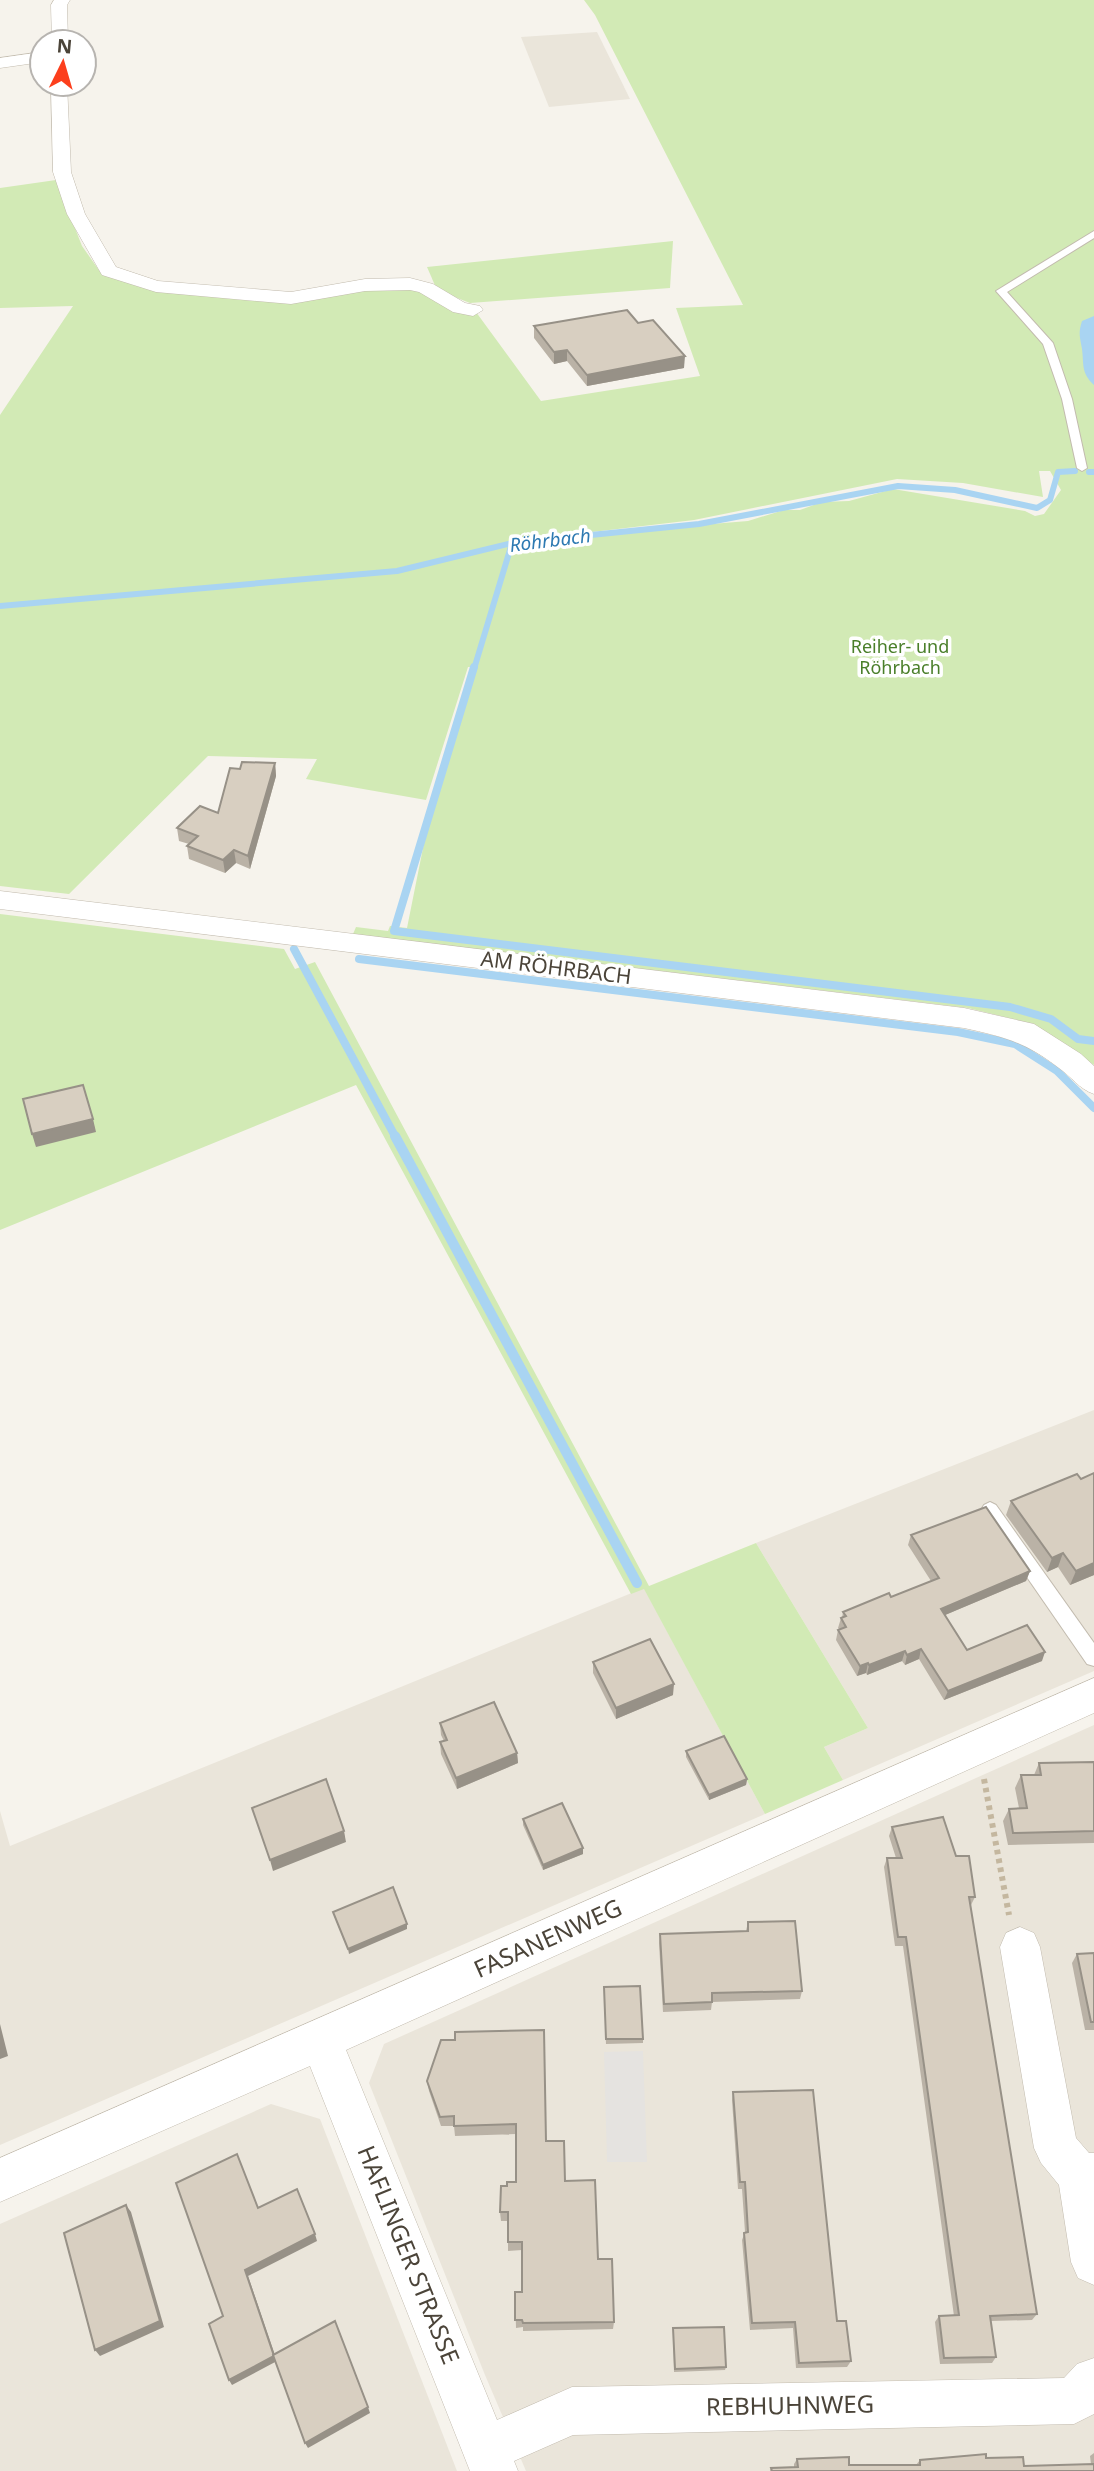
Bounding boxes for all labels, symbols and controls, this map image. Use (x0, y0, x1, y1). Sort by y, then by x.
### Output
north arrow (28, 28, 98, 98)
text: N (56, 32, 73, 60)
water label: Röhrbach (508, 522, 592, 558)
park label: Reiher- und Röhrbach (851, 634, 949, 679)
street label: AM RÖHRBACH (479, 944, 633, 990)
street label: FASANENWEG (468, 1890, 627, 1985)
street label: HAFLINGER STRASSE (350, 2140, 468, 2369)
street label: REBHUHNWEG (706, 2387, 874, 2422)

